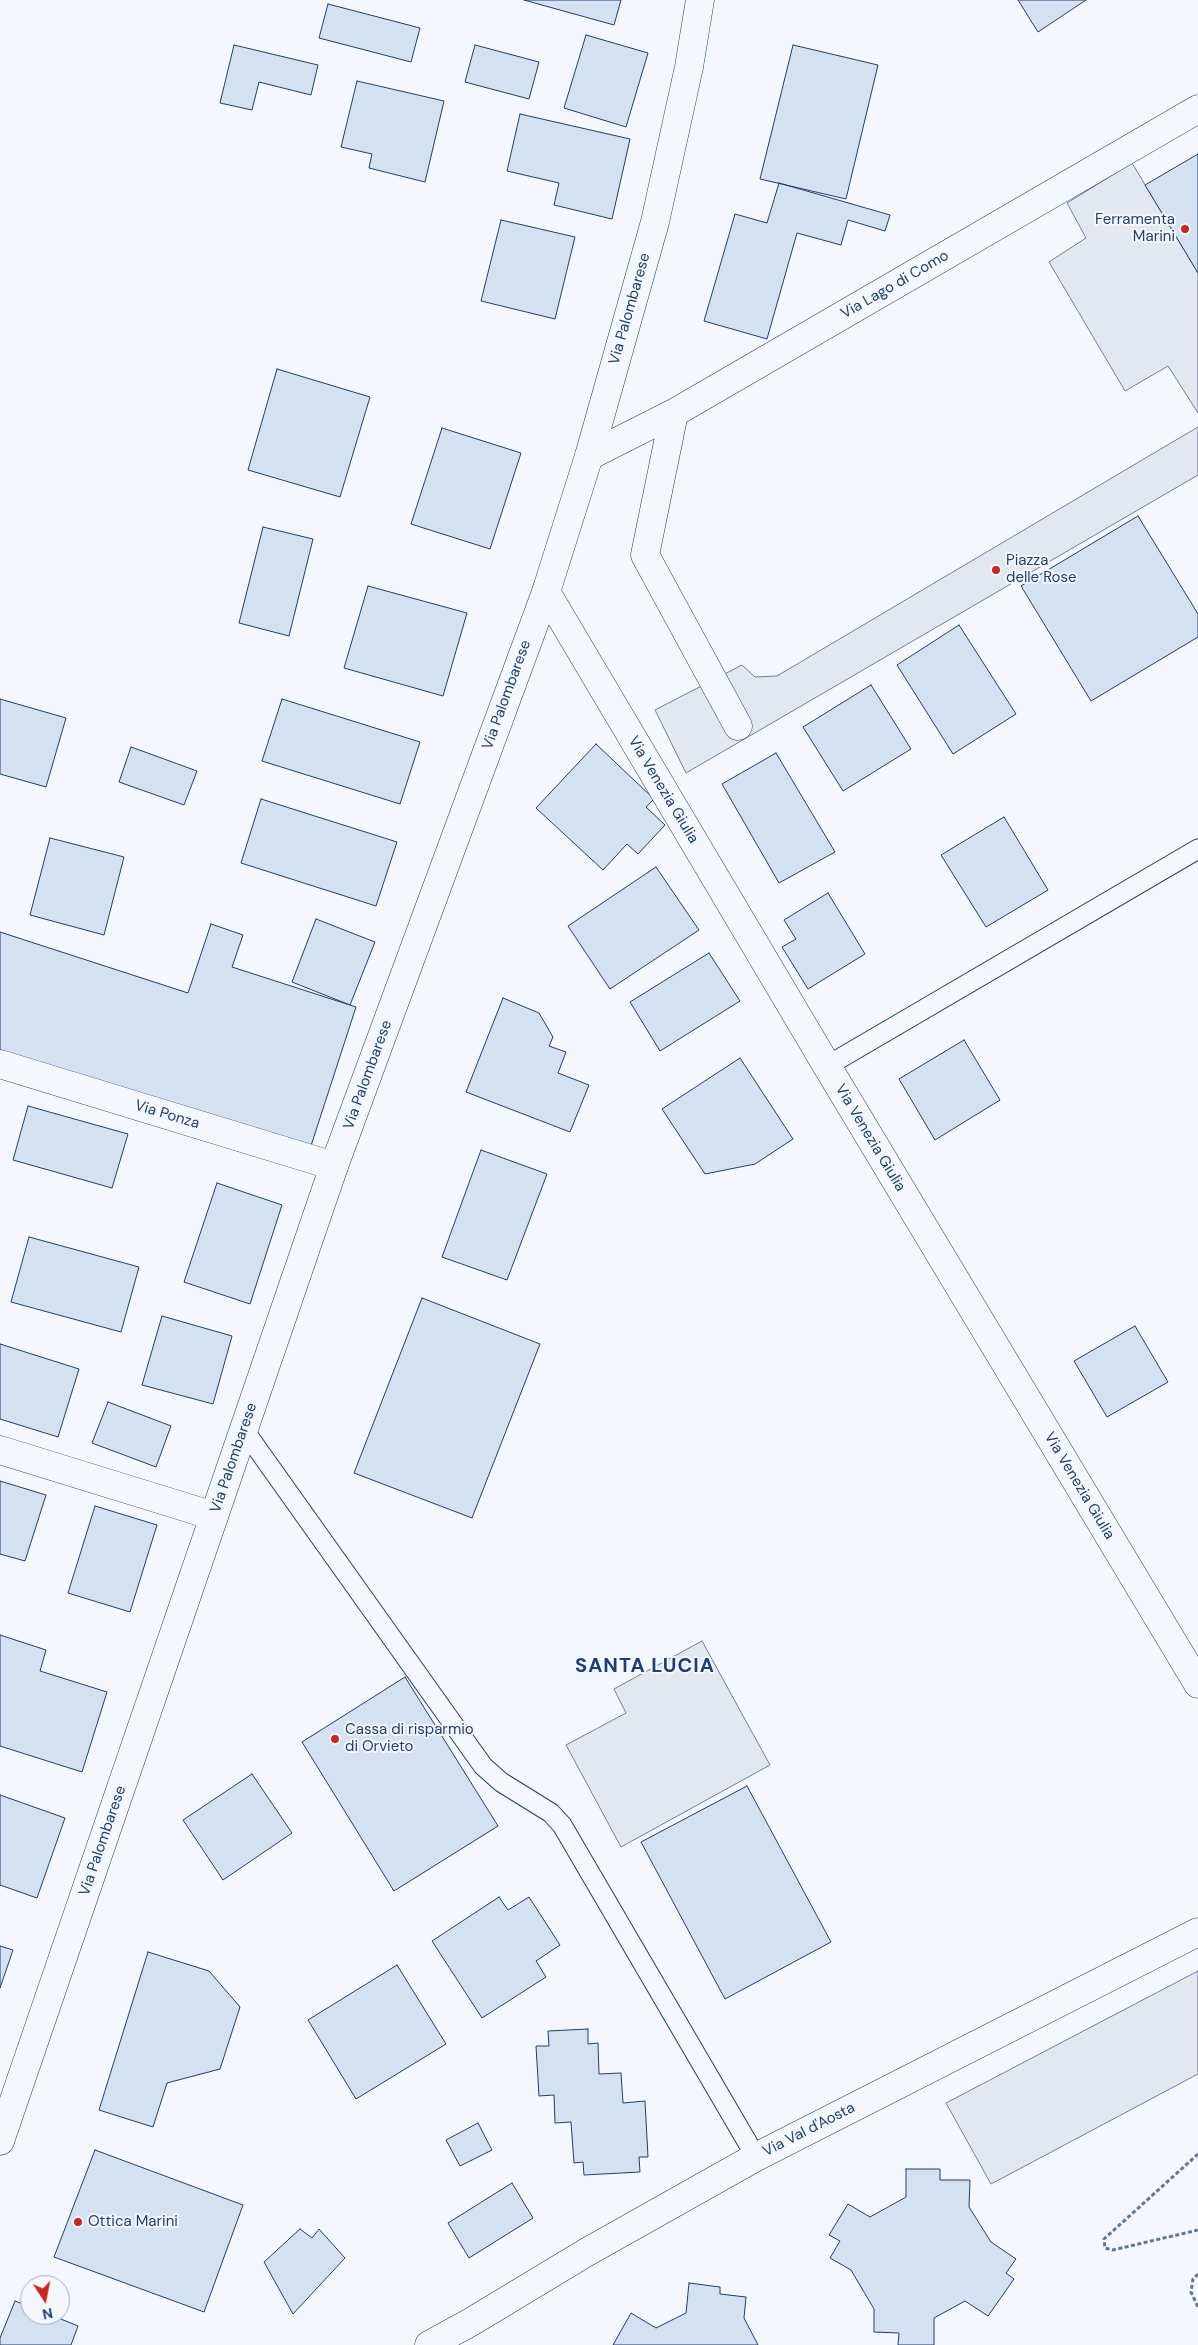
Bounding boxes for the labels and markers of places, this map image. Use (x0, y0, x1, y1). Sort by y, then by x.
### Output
place label: Ferramenta Marini (1095, 211, 1175, 246)
marker: Ferramenta Marini (1179, 223, 1191, 235)
place label: Piazza delle Rose (1006, 552, 1077, 587)
marker: Piazza delle Rose (990, 564, 1002, 576)
place label: Cassa di risparmio di Orvieto (345, 1721, 474, 1756)
marker: Cassa di risparmio di Orvieto (329, 1733, 341, 1745)
place label: Ottica Marini (88, 2213, 178, 2231)
marker: Ottica Marini (72, 2216, 84, 2228)

